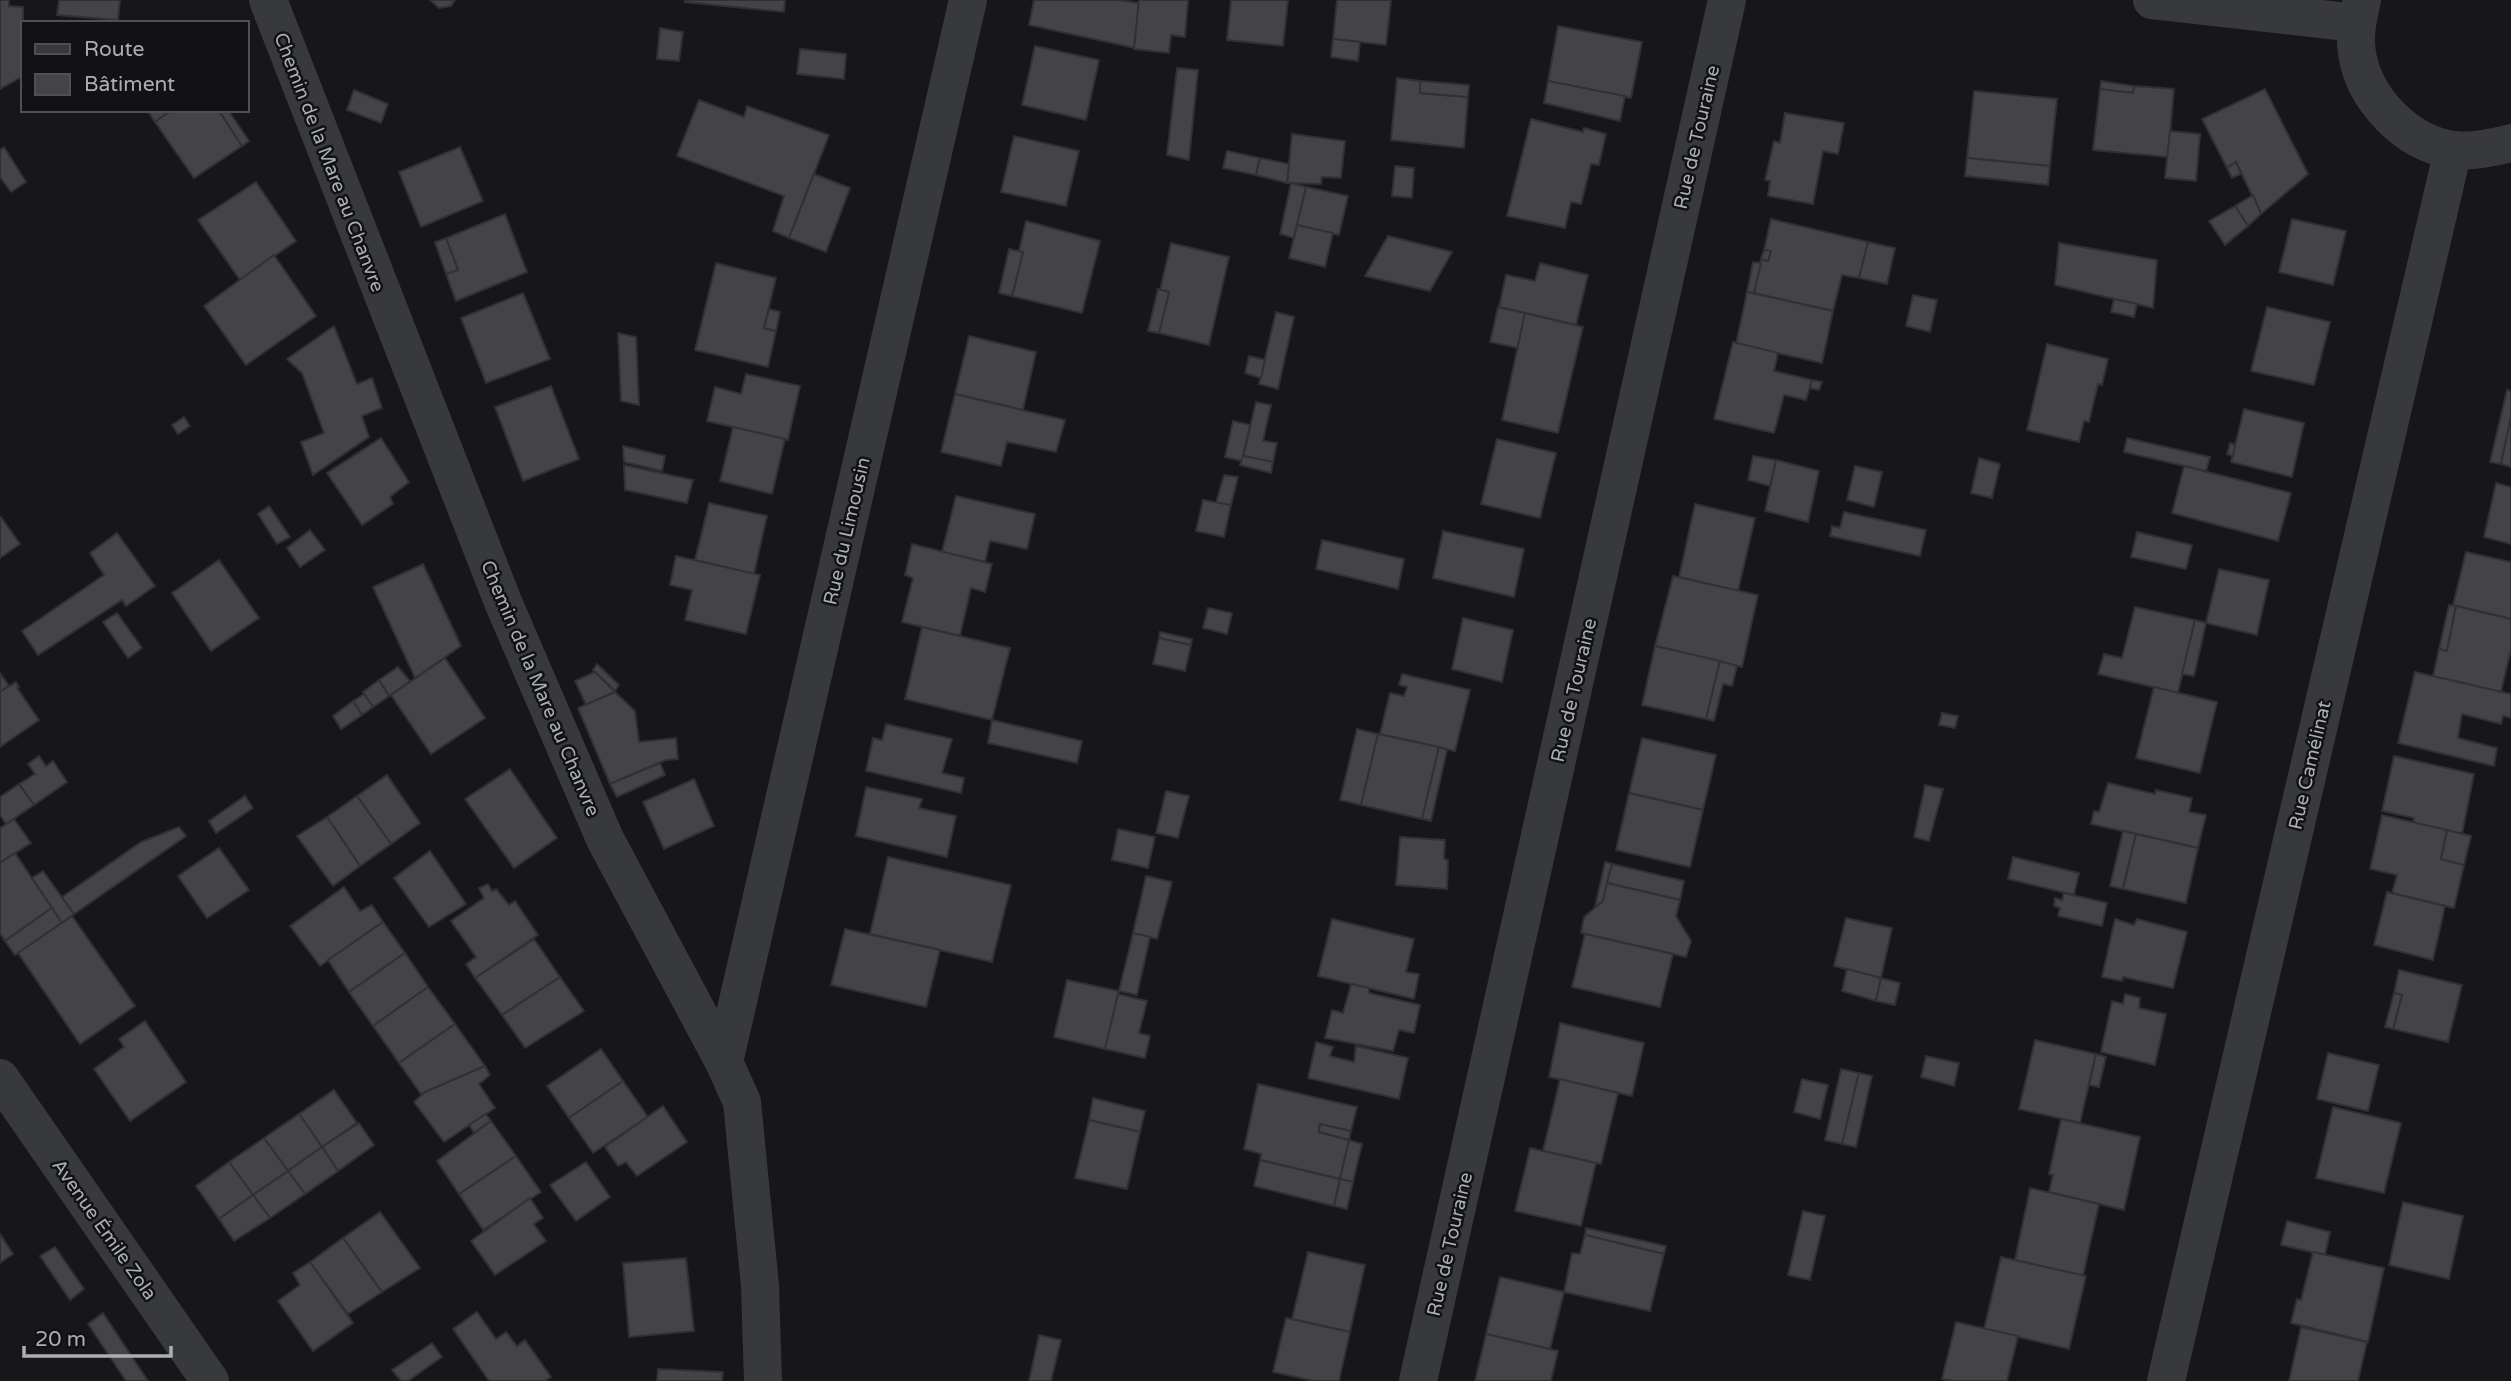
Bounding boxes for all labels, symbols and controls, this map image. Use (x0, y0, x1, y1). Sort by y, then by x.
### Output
legend (21, 21, 248, 112)
street label: Chemin de la Mare au Chanvre (269, 30, 389, 295)
text: Route (84, 37, 144, 62)
street label: Rue de Touraine (1670, 63, 1724, 211)
text: Bâtiment (84, 72, 175, 97)
street label: Rue du Limousin (819, 455, 875, 607)
street label: Chemin de la Mare au Chanvre (476, 557, 604, 820)
street label: Rue de Touraine (1547, 616, 1601, 764)
street label: Rue Camélinat (2284, 699, 2335, 832)
street label: Avenue Émile Zola (47, 1155, 161, 1304)
street label: Rue de Touraine (1423, 1170, 1477, 1318)
scale bar (24, 1314, 172, 1358)
text: 20 m (35, 1327, 86, 1352)

